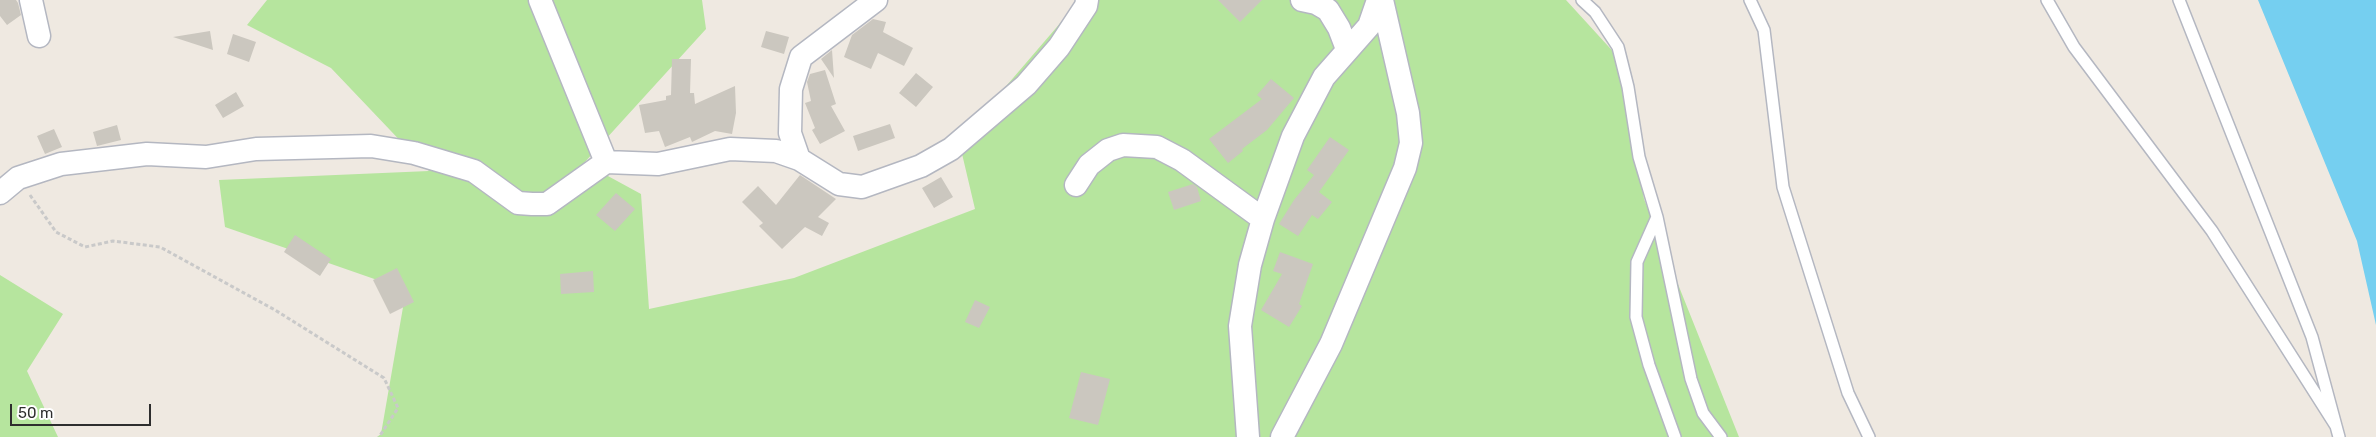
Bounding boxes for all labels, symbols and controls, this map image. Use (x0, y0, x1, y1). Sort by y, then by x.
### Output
scale bar (12, 394, 154, 426)
text: 50 m (18, 404, 53, 422)

